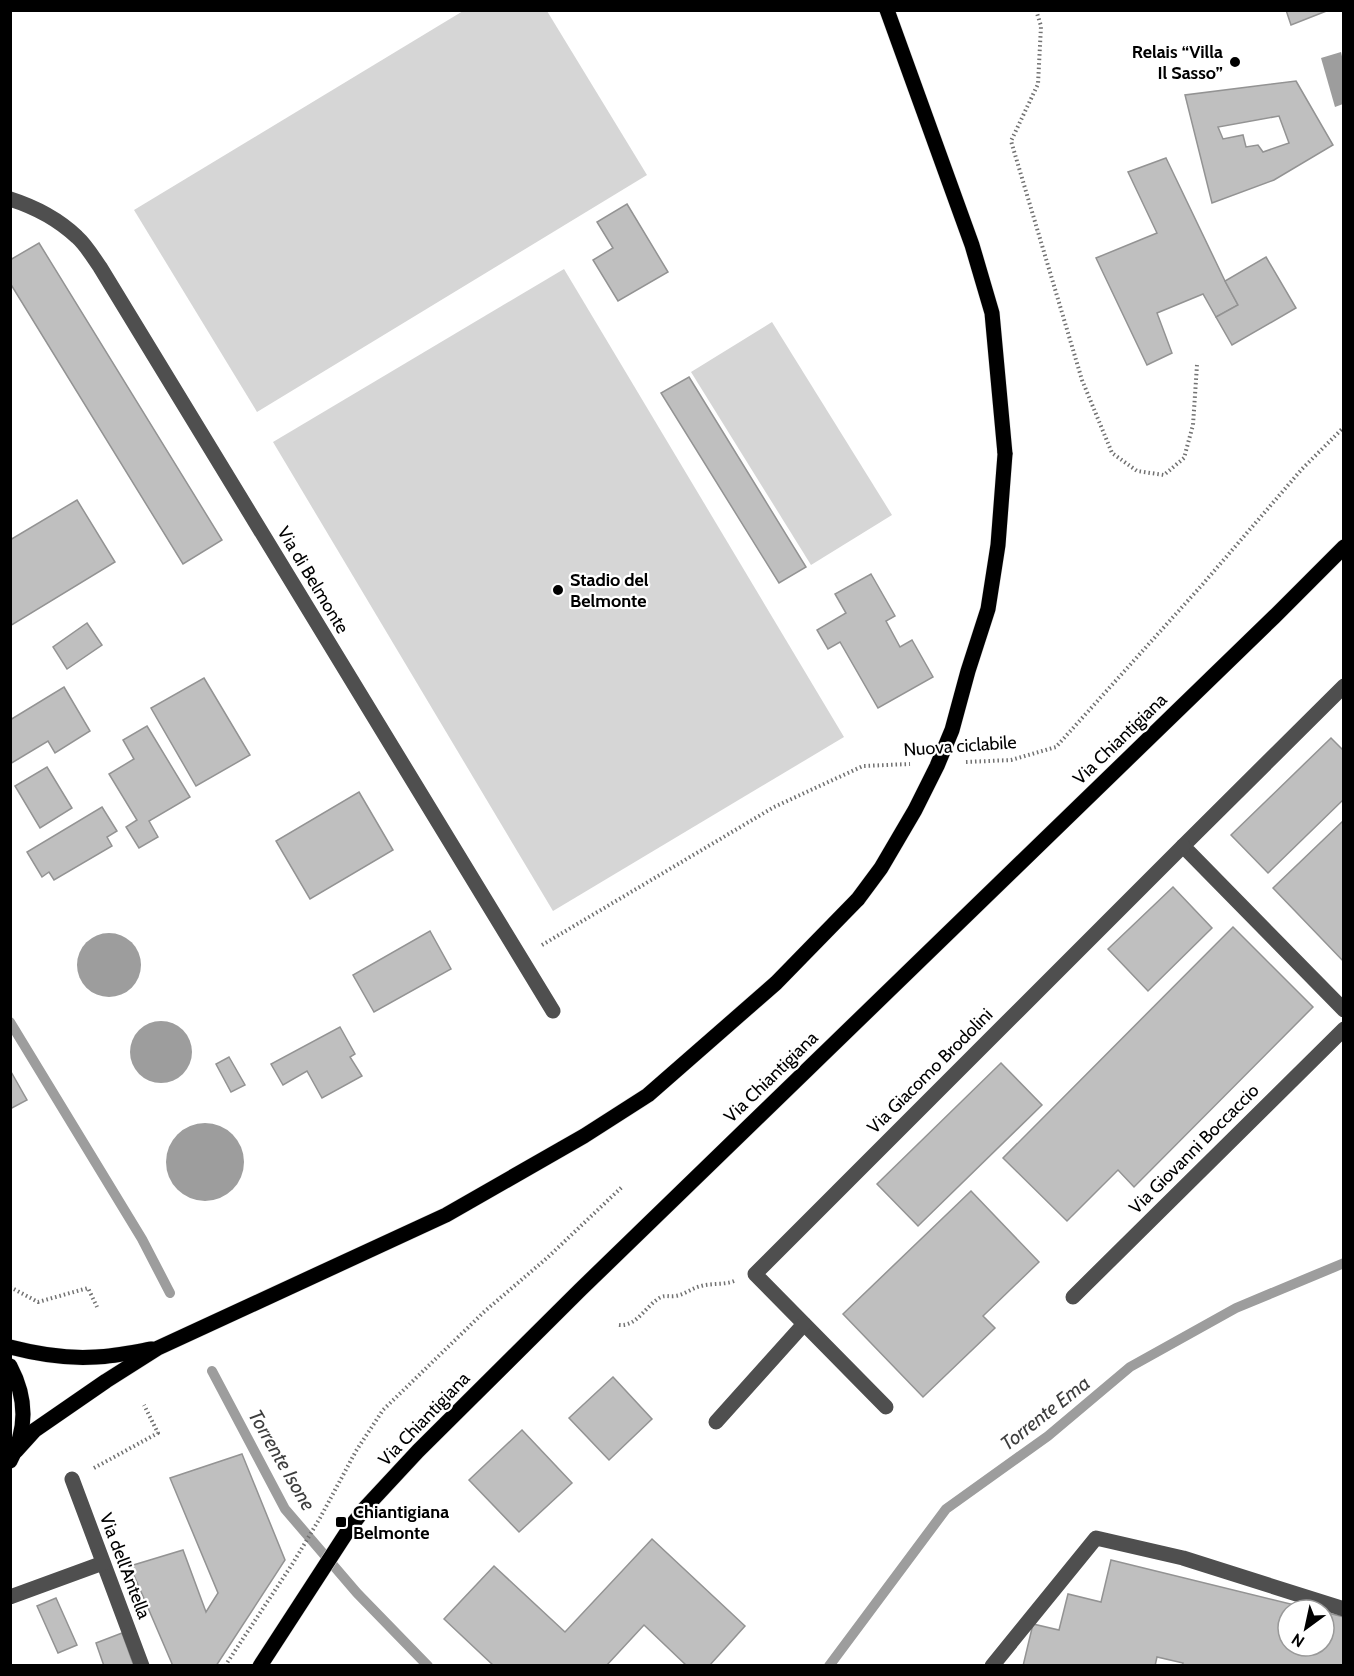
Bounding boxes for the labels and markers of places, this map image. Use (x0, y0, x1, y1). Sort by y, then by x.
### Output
place label: Relais “Villa Il Sasso” (1132, 41, 1223, 84)
marker: Relais “Villa Il Sasso” (1228, 55, 1242, 69)
place label: Stadio del Belmonte (570, 569, 649, 612)
marker: Stadio del Belmonte (551, 583, 565, 597)
place label: Chiantigiana Belmonte (353, 1501, 449, 1544)
marker: Chiantigiana Belmonte (334, 1515, 348, 1529)

